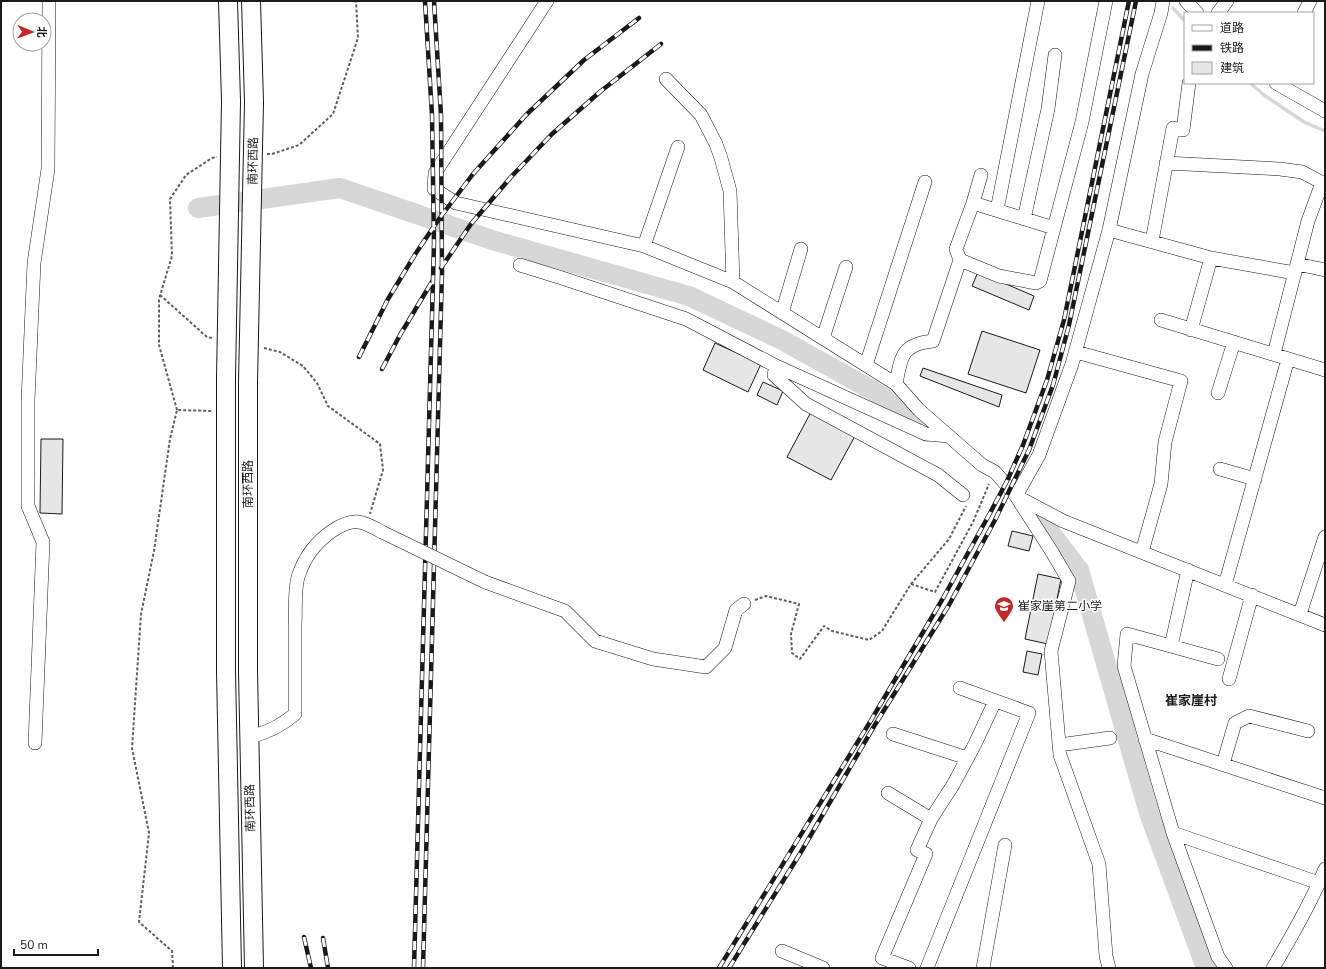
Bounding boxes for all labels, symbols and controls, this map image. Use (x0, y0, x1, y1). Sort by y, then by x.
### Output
north arrow (12, 12, 52, 52)
legend (1184, 12, 1314, 84)
text: 道路 (1220, 20, 1244, 36)
text: 北 (34, 27, 49, 38)
text: 铁路 (1220, 40, 1244, 56)
text: 建筑 (1220, 60, 1244, 76)
street label: 南环西路 (245, 137, 261, 185)
street label: 南环西路 (240, 460, 256, 508)
school or university icon: 崔家崖第二小学 (993, 595, 1015, 623)
place label: 崔家崖第二小学 (1018, 598, 1102, 614)
district label: 崔家崖村 (1165, 692, 1217, 710)
street label: 南环西路 (242, 784, 258, 832)
scale bar (14, 931, 98, 957)
text: 50 m (20, 937, 48, 953)

